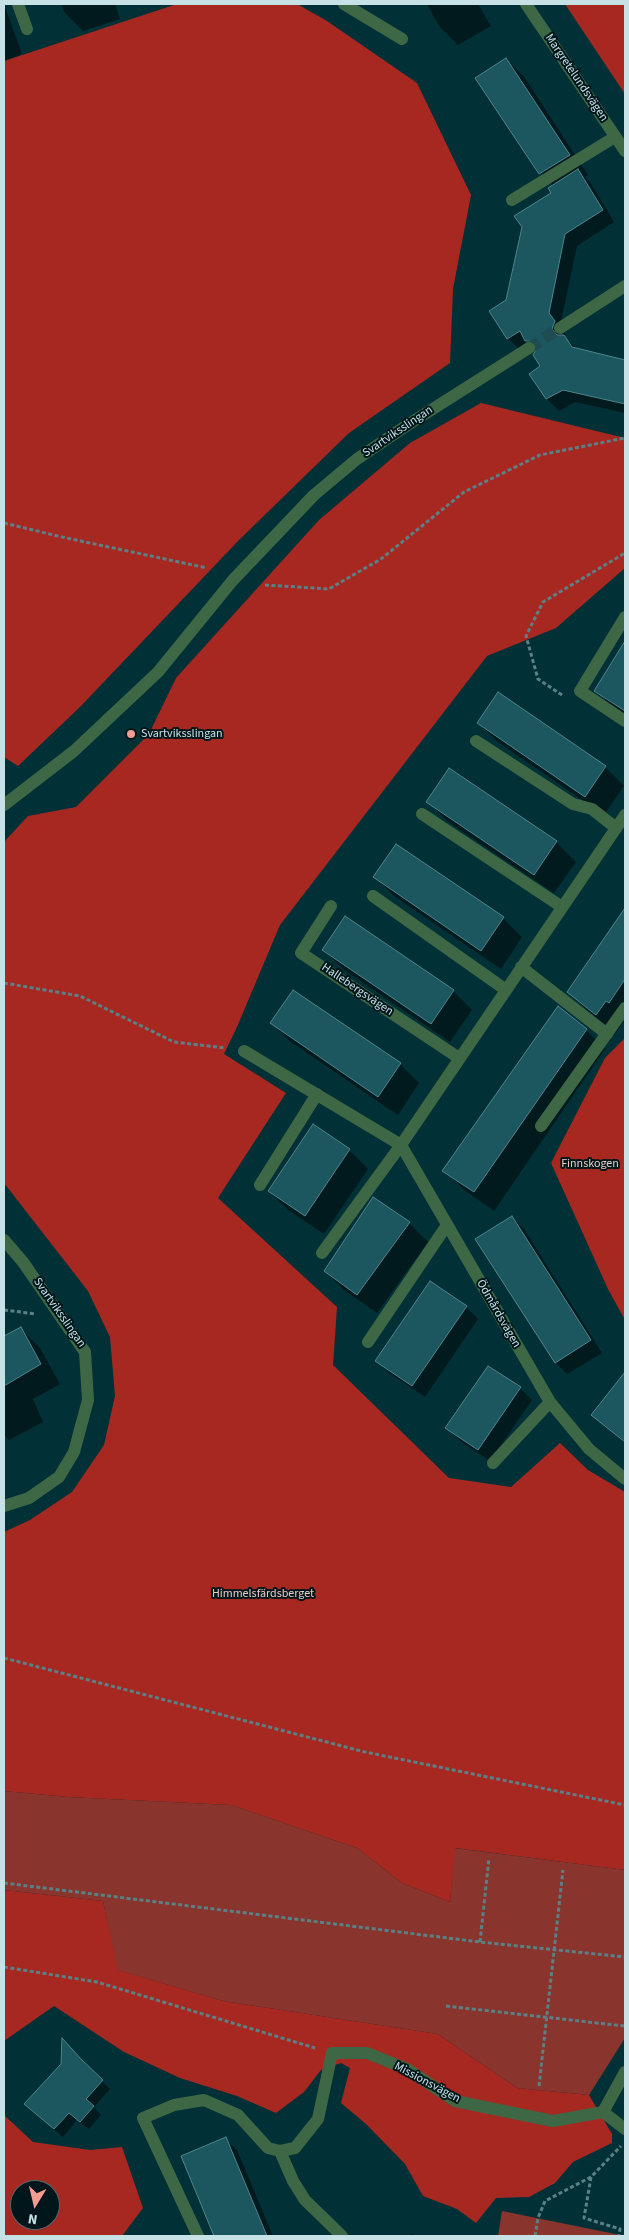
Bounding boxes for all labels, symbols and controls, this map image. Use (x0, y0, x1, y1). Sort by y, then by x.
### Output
street label: Margretelundsvägen (541, 32, 611, 124)
street label: Svartviksslingan (360, 403, 436, 461)
place label: Svartviksslingan (141, 727, 223, 741)
marker: Svartviksslingan (125, 728, 137, 740)
street label: Hallebergsvägen (318, 961, 396, 1019)
park label: Finnskogen (561, 1157, 619, 1171)
street label: Svartviksslingan (30, 1275, 88, 1351)
street label: Ödmårdsvägen (473, 1277, 523, 1351)
park label: Himmelsfärdsberget (212, 1587, 314, 1601)
street label: Missionsvägen (392, 2060, 462, 2106)
north arrow (10, 2180, 60, 2230)
text: N (27, 2208, 39, 2229)

